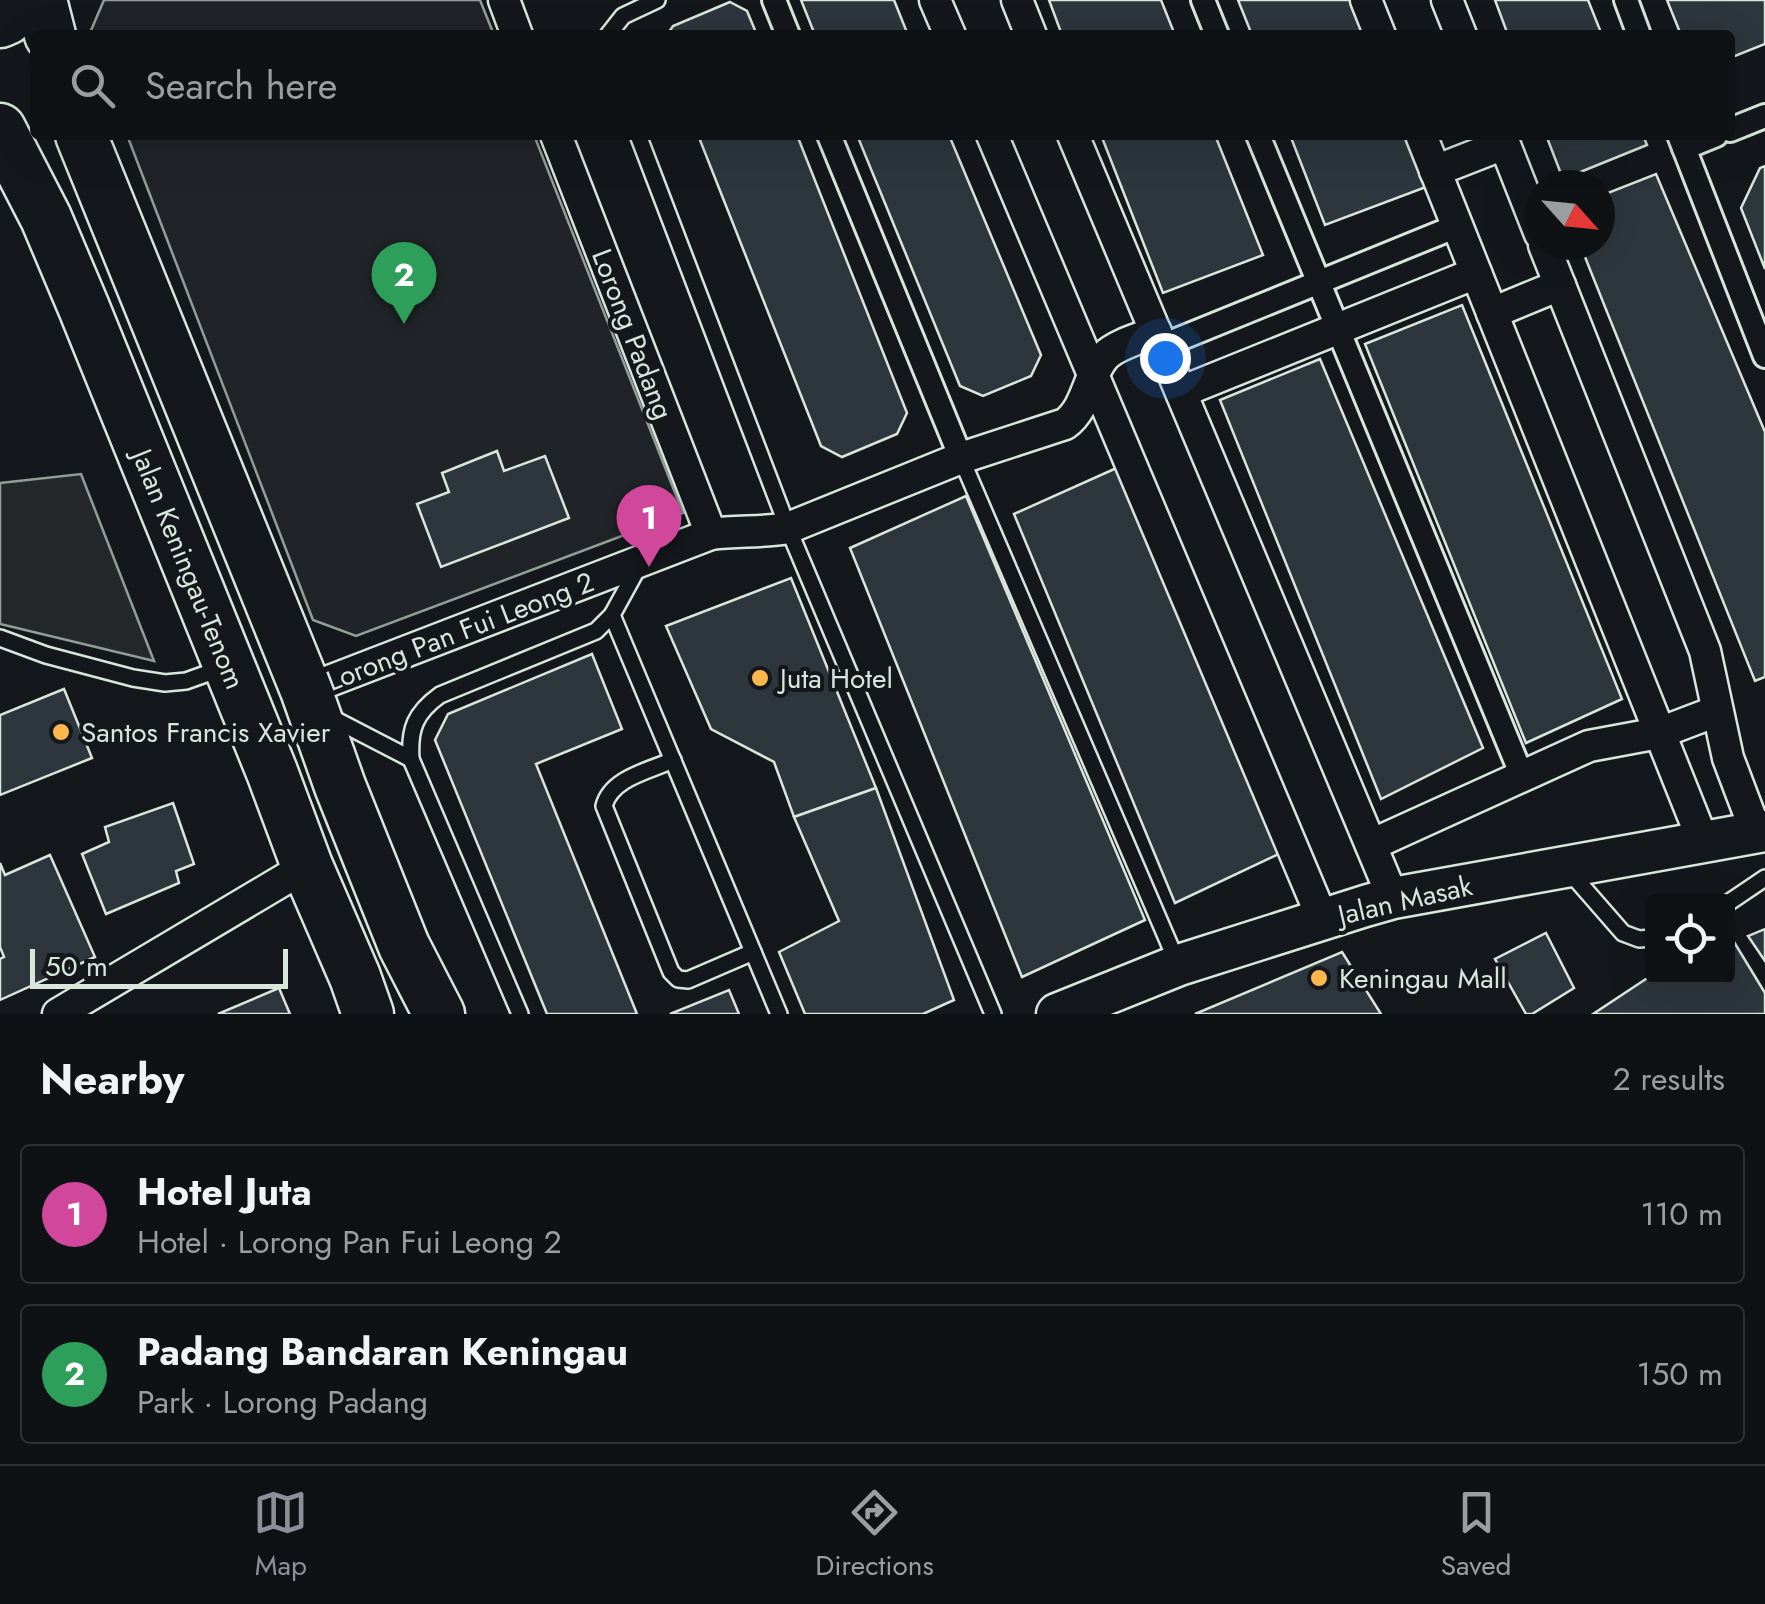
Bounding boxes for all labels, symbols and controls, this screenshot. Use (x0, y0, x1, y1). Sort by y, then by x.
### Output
search box (30, 30, 1735, 140)
icon: search (65, 58, 120, 113)
text: Search here (145, 58, 337, 113)
north arrow (1525, 170, 1615, 260)
pin: 2 (372, 242, 436, 324)
street label: Lorong Padang (581, 243, 684, 425)
your location (1140, 333, 1191, 384)
street label: Jalan Keningau-Tenom (120, 439, 255, 695)
pin: 1 (616, 484, 682, 567)
street label: Lorong Pan Fui Leong 2 (320, 562, 600, 701)
place label: Juta Hotel (776, 658, 893, 699)
marker: Juta Hotel (749, 667, 771, 689)
place label: Santos Francis Xavier (81, 712, 331, 753)
marker: Santos Francis Xavier (50, 721, 72, 743)
street label: Jalan Masak (1330, 865, 1477, 937)
map controls (1645, 894, 1735, 984)
button: locate (1645, 894, 1735, 984)
scale bar (30, 944, 288, 988)
text: 50 m (45, 946, 108, 987)
place label: Keningau Mall (1339, 958, 1507, 999)
marker: Keningau Mall (1308, 967, 1330, 989)
text: Nearby (40, 1049, 184, 1110)
text: 2 results (1613, 1056, 1725, 1102)
text: Hotel Juta (137, 1164, 312, 1219)
text: 1 (66, 1191, 83, 1237)
text: 110 m (1640, 1191, 1723, 1237)
text: Hotel · Lorong Pan Fui Leong 2 (137, 1219, 562, 1265)
text: Padang Bandaran Keningau (137, 1324, 628, 1379)
text: 2 (64, 1351, 85, 1397)
text: 150 m (1637, 1351, 1723, 1397)
text: Park · Lorong Padang (137, 1379, 428, 1425)
tab: Map (253, 1485, 308, 1586)
tab: Directions (815, 1485, 934, 1586)
tab: Saved (1441, 1485, 1512, 1586)

